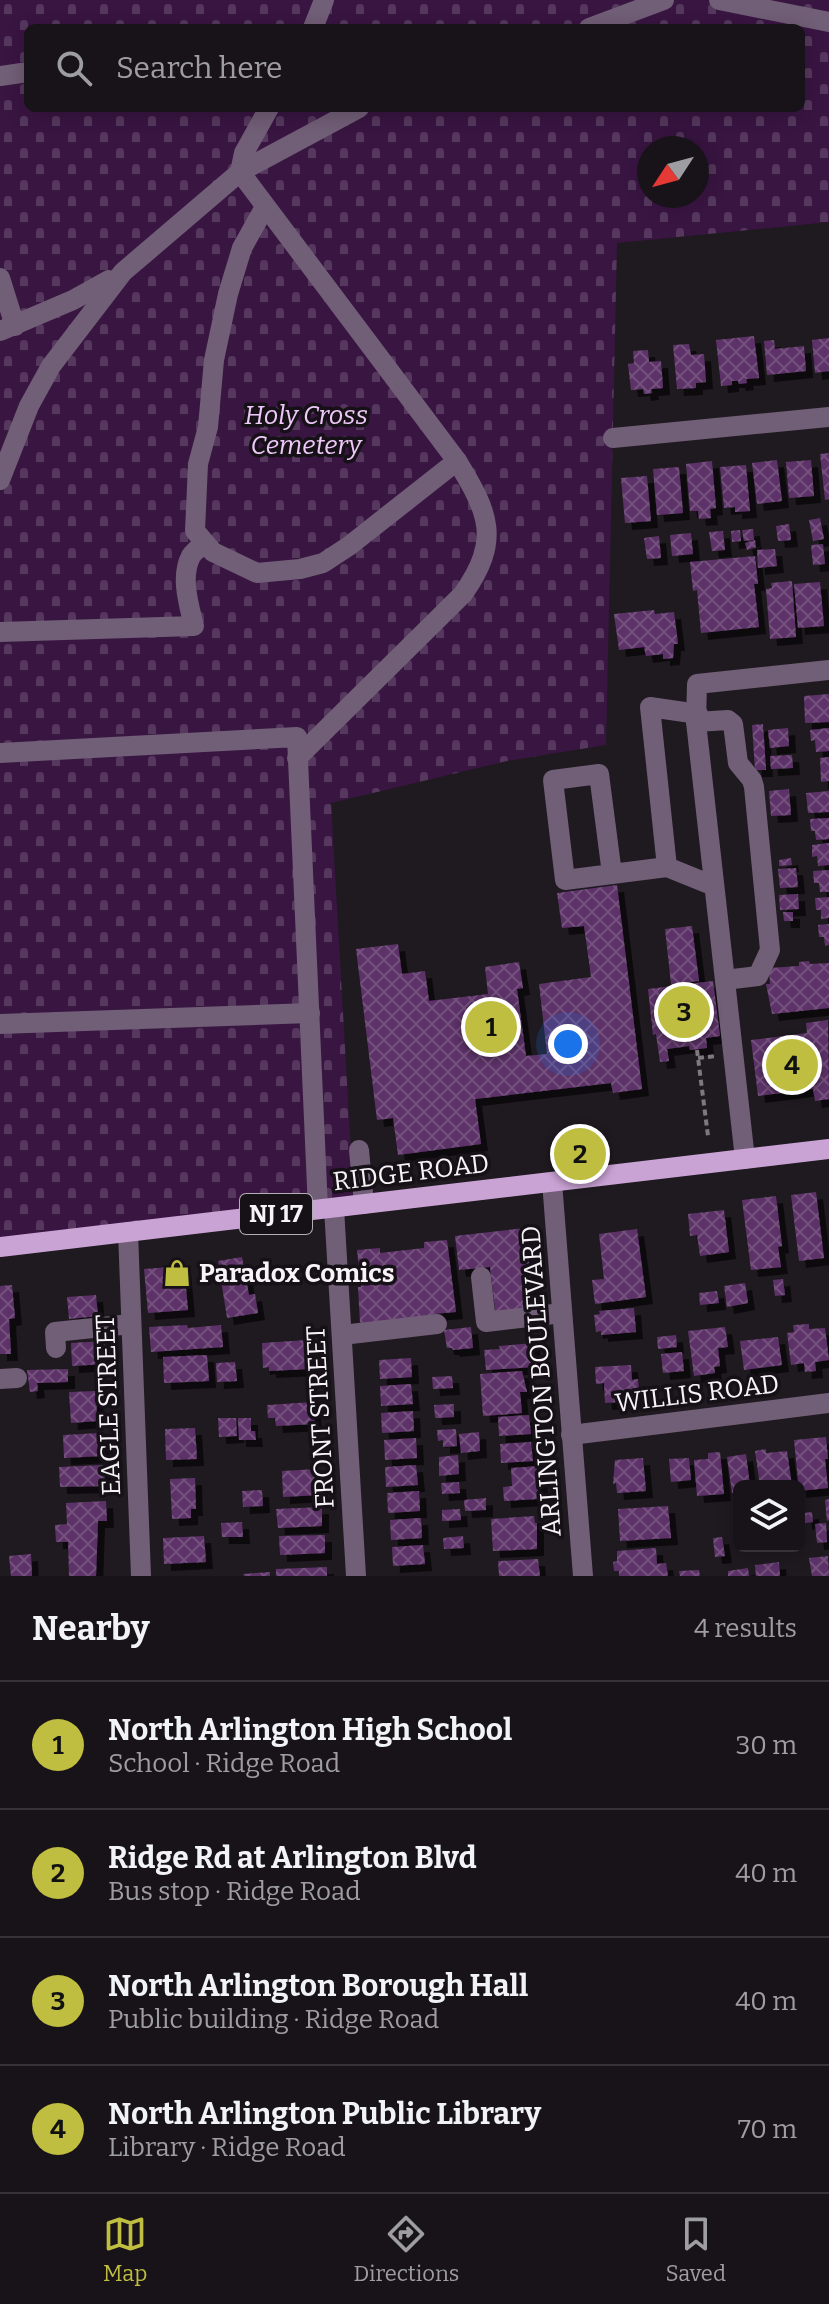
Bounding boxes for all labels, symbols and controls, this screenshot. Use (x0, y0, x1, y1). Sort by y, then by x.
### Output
search box (24, 24, 805, 112)
icon: search (52, 46, 96, 90)
text: Search here (116, 50, 283, 86)
north arrow (637, 136, 709, 208)
park label: Holy Cross Cemetery (244, 400, 368, 461)
pin: 3 (658, 982, 710, 1042)
pin: 1 (465, 997, 517, 1057)
your location (548, 1024, 588, 1064)
pin: 4 (766, 1035, 818, 1095)
pin: 2 (554, 1124, 606, 1184)
street label: RIDGE ROAD (331, 1148, 491, 1197)
road number: NJ 17 (240, 1194, 312, 1234)
street label: ARLINGTON BOULEVARD (515, 1225, 568, 1537)
shop icon: Paradox Comics (162, 1258, 192, 1288)
place label: Paradox Comics (199, 1258, 395, 1289)
street label: EAGLE STREET (90, 1314, 127, 1496)
street label: FRONT STREET (300, 1325, 341, 1509)
street label: WILLIS ROAD (613, 1368, 781, 1419)
map controls (733, 1480, 805, 1552)
button: layers (733, 1480, 805, 1552)
text: Nearby (32, 1608, 150, 1649)
text: 4 results (694, 1613, 797, 1644)
text: North Arlington High School (108, 1712, 512, 1748)
text: 1 (52, 1730, 64, 1761)
text: 30 m (736, 1730, 797, 1761)
text: School · Ridge Road (108, 1748, 340, 1779)
text: Ridge Rd at Arlington Blvd (108, 1840, 477, 1876)
text: 2 (51, 1858, 65, 1889)
text: 40 m (735, 1858, 797, 1889)
text: Bus stop · Ridge Road (108, 1876, 361, 1907)
text: North Arlington Borough Hall (108, 1968, 528, 2004)
text: 3 (51, 1986, 65, 2017)
text: 40 m (735, 1986, 797, 2017)
text: Public building · Ridge Road (108, 2004, 439, 2035)
text: North Arlington Public Library (108, 2096, 541, 2132)
text: 4 (50, 2114, 66, 2145)
text: 70 m (738, 2114, 797, 2145)
text: Library · Ridge Road (108, 2132, 346, 2163)
tab: Map (103, 2212, 147, 2287)
tab: Directions (354, 2212, 459, 2287)
tab: Saved (666, 2212, 726, 2287)

